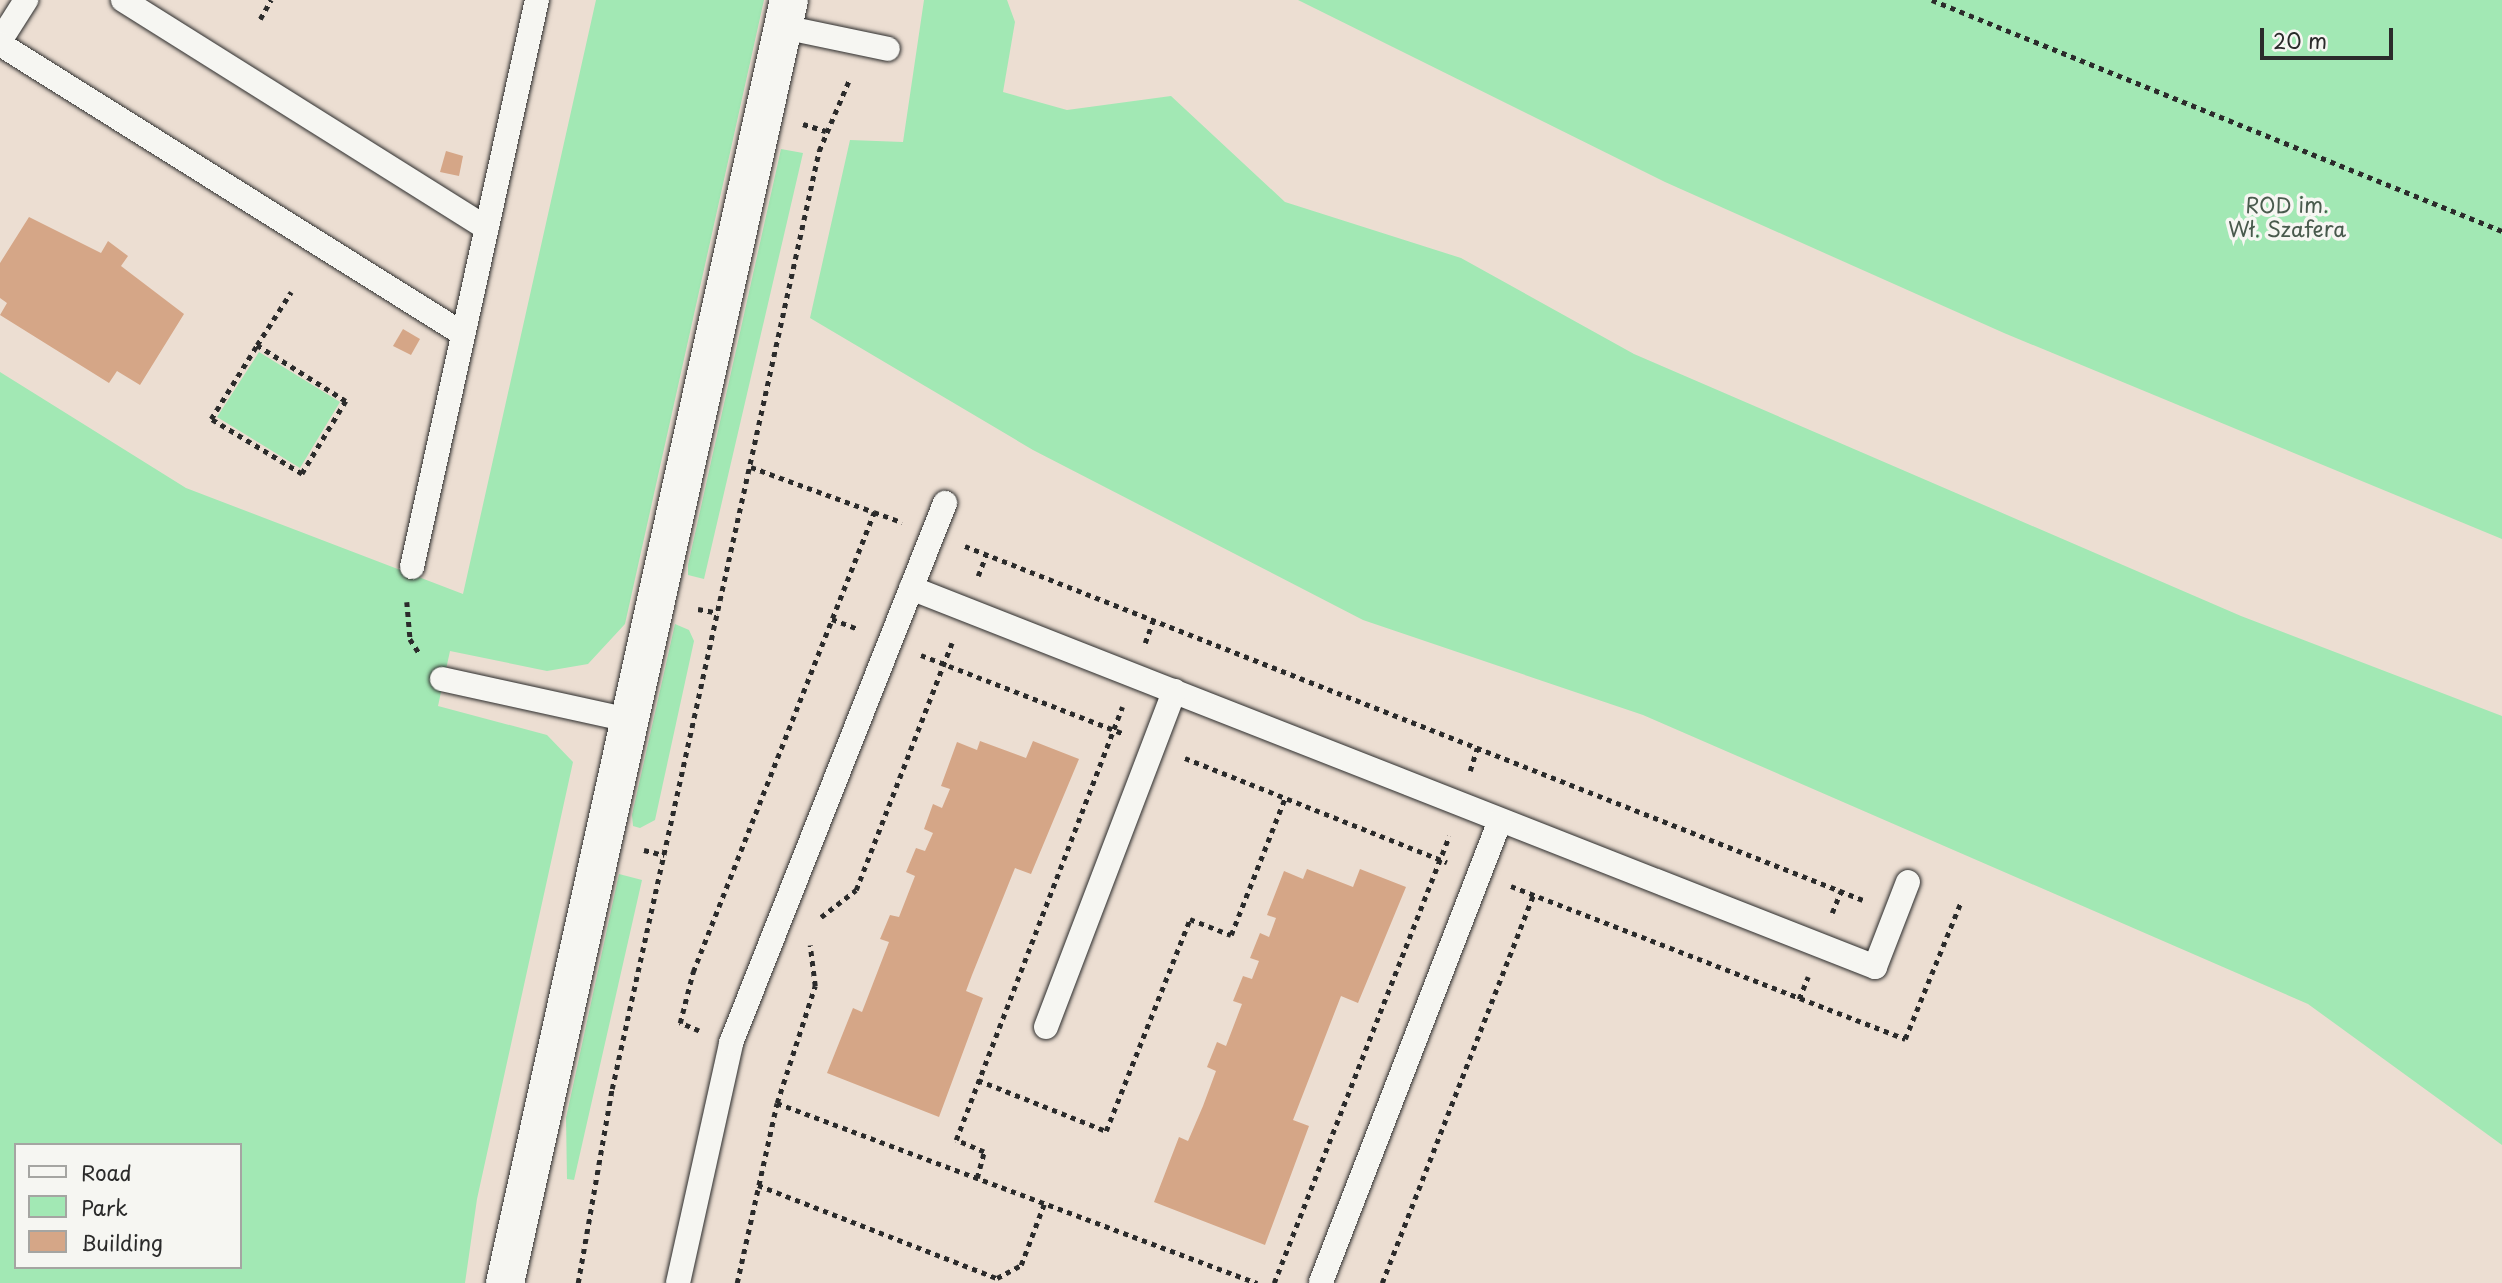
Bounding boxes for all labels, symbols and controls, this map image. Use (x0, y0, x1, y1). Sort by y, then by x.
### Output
scale bar (2264, 14, 2397, 58)
text: 20 m (2273, 24, 2327, 56)
park label: ROD im. Wł. Szafera (2228, 191, 2346, 241)
legend (14, 1143, 242, 1269)
text: Road (81, 1156, 132, 1188)
text: Park (81, 1191, 128, 1223)
text: Building (81, 1226, 163, 1258)

